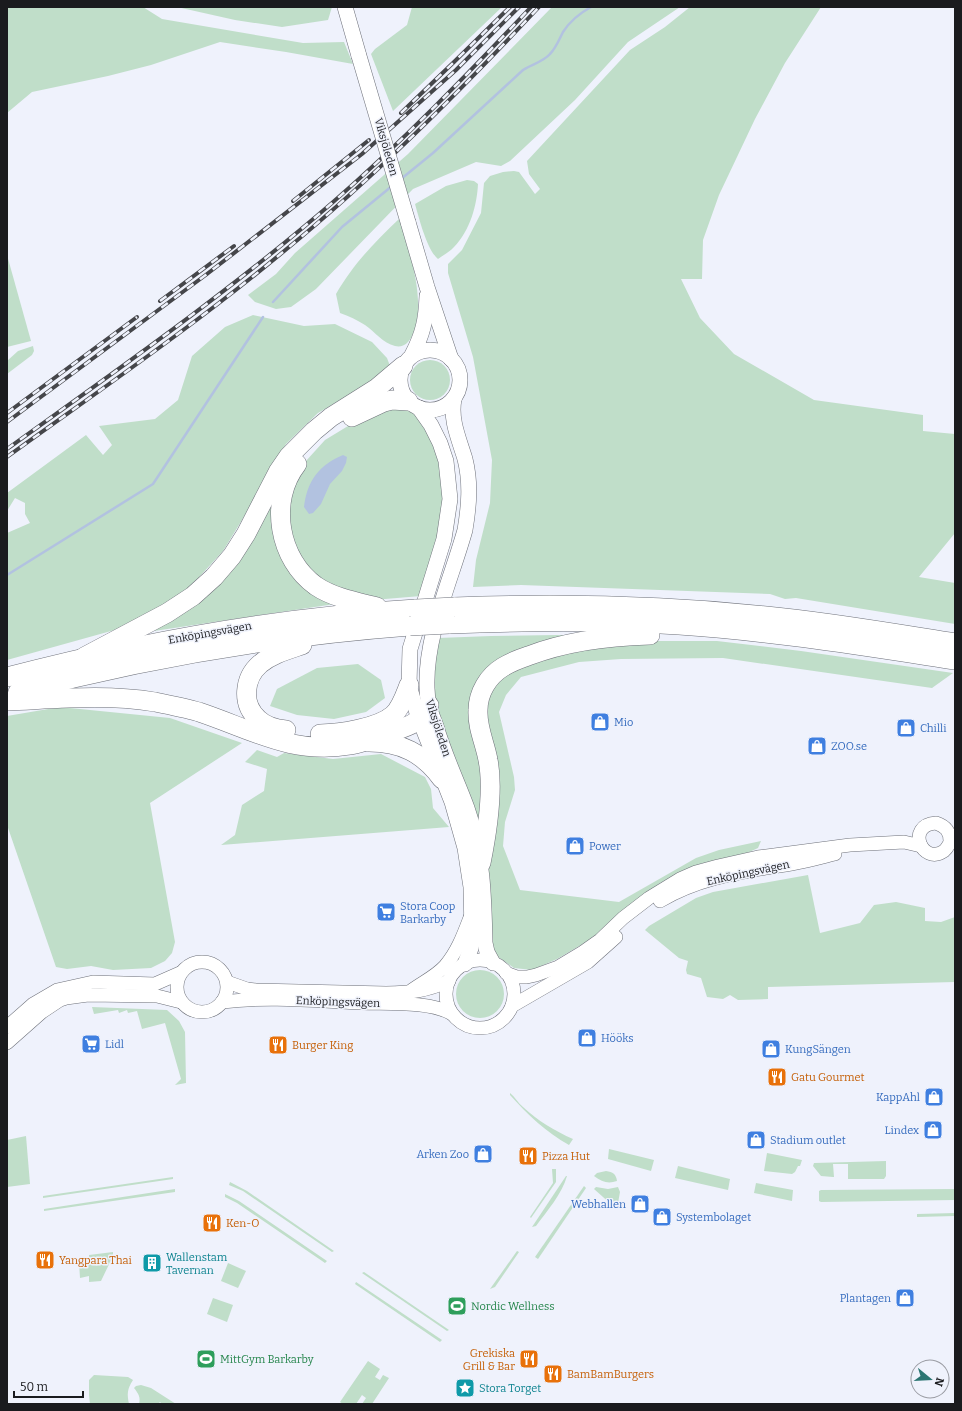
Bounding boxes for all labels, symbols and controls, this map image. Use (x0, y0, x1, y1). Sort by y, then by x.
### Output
street label: Viksjöleden (372, 117, 400, 177)
street label: Enköpingsvägen (167, 619, 253, 647)
street label: Viksjöleden (423, 698, 453, 758)
shop icon: Mio (589, 711, 611, 733)
place label: Mio (614, 716, 633, 729)
shop icon: Chilli (895, 717, 917, 739)
place label: Chilli (920, 722, 947, 735)
shop icon: ZOO.se (806, 735, 828, 757)
place label: ZOO.se (831, 740, 867, 753)
shop icon: Power (564, 835, 586, 857)
place label: Power (589, 840, 621, 853)
street label: Enköpingsvägen (705, 858, 791, 888)
place label: Stora Coop Barkarby (400, 900, 456, 926)
supermarket icon: Stora Coop Barkarby (375, 901, 397, 923)
street label: Enköpingsvägen (296, 994, 380, 1010)
shop icon: Hööks (576, 1027, 598, 1049)
place label: Hööks (601, 1032, 633, 1045)
supermarket icon: Lidl (80, 1033, 102, 1055)
restaurant icon: Burger King (267, 1034, 289, 1056)
place label: Lidl (105, 1038, 124, 1051)
shop icon: KungSängen (760, 1038, 782, 1060)
place label: Burger King (292, 1039, 353, 1052)
place label: KungSängen (785, 1043, 851, 1056)
restaurant icon: Gatu Gourmet (766, 1066, 788, 1088)
place label: Gatu Gourmet (791, 1071, 864, 1084)
shop icon: KappAhl (923, 1086, 945, 1108)
place label: KappAhl (876, 1091, 920, 1104)
shop icon: Lindex (922, 1119, 944, 1141)
place label: Lindex (885, 1124, 919, 1137)
shop icon: Stadium outlet (745, 1129, 767, 1151)
place label: Stadium outlet (770, 1134, 846, 1147)
shop icon: Arken Zoo (472, 1143, 494, 1165)
restaurant icon: Pizza Hut (517, 1145, 539, 1167)
place label: Arken Zoo (416, 1148, 469, 1161)
place label: Pizza Hut (542, 1150, 590, 1163)
shop icon: Webhallen (629, 1193, 651, 1215)
place label: Webhallen (571, 1198, 626, 1211)
shop icon: Systembolaget (651, 1206, 673, 1228)
place label: Systembolaget (676, 1211, 751, 1224)
restaurant icon: Ken-O (201, 1212, 223, 1234)
place label: Ken-O (226, 1217, 260, 1230)
restaurant icon: Yangpara Thai (34, 1249, 56, 1271)
place label: Wallenstam Tavernan (166, 1251, 228, 1277)
building icon: Wallenstam Tavernan (141, 1252, 163, 1274)
place label: Yangpara Thai (59, 1254, 133, 1267)
shop icon: Plantagen (894, 1287, 916, 1309)
place label: Plantagen (840, 1292, 891, 1305)
sports icon: Nordic Wellness (446, 1295, 468, 1317)
place label: Nordic Wellness (471, 1300, 554, 1313)
place label: Grekiska Grill & Bar (463, 1347, 515, 1373)
sports icon: MittGym Barkarby (195, 1348, 217, 1370)
restaurant icon: Grekiska Grill & Bar (518, 1348, 540, 1370)
place label: MittGym Barkarby (220, 1353, 314, 1366)
north arrow (910, 1359, 950, 1399)
restaurant icon: BamBamBurgers (542, 1363, 564, 1385)
place label: BamBamBurgers (567, 1368, 654, 1381)
scale bar (14, 1373, 83, 1399)
text: N (931, 1376, 947, 1388)
place icon: Stora Torget (454, 1377, 476, 1399)
text: 50 m (20, 1380, 49, 1394)
place label: Stora Torget (479, 1382, 541, 1395)

